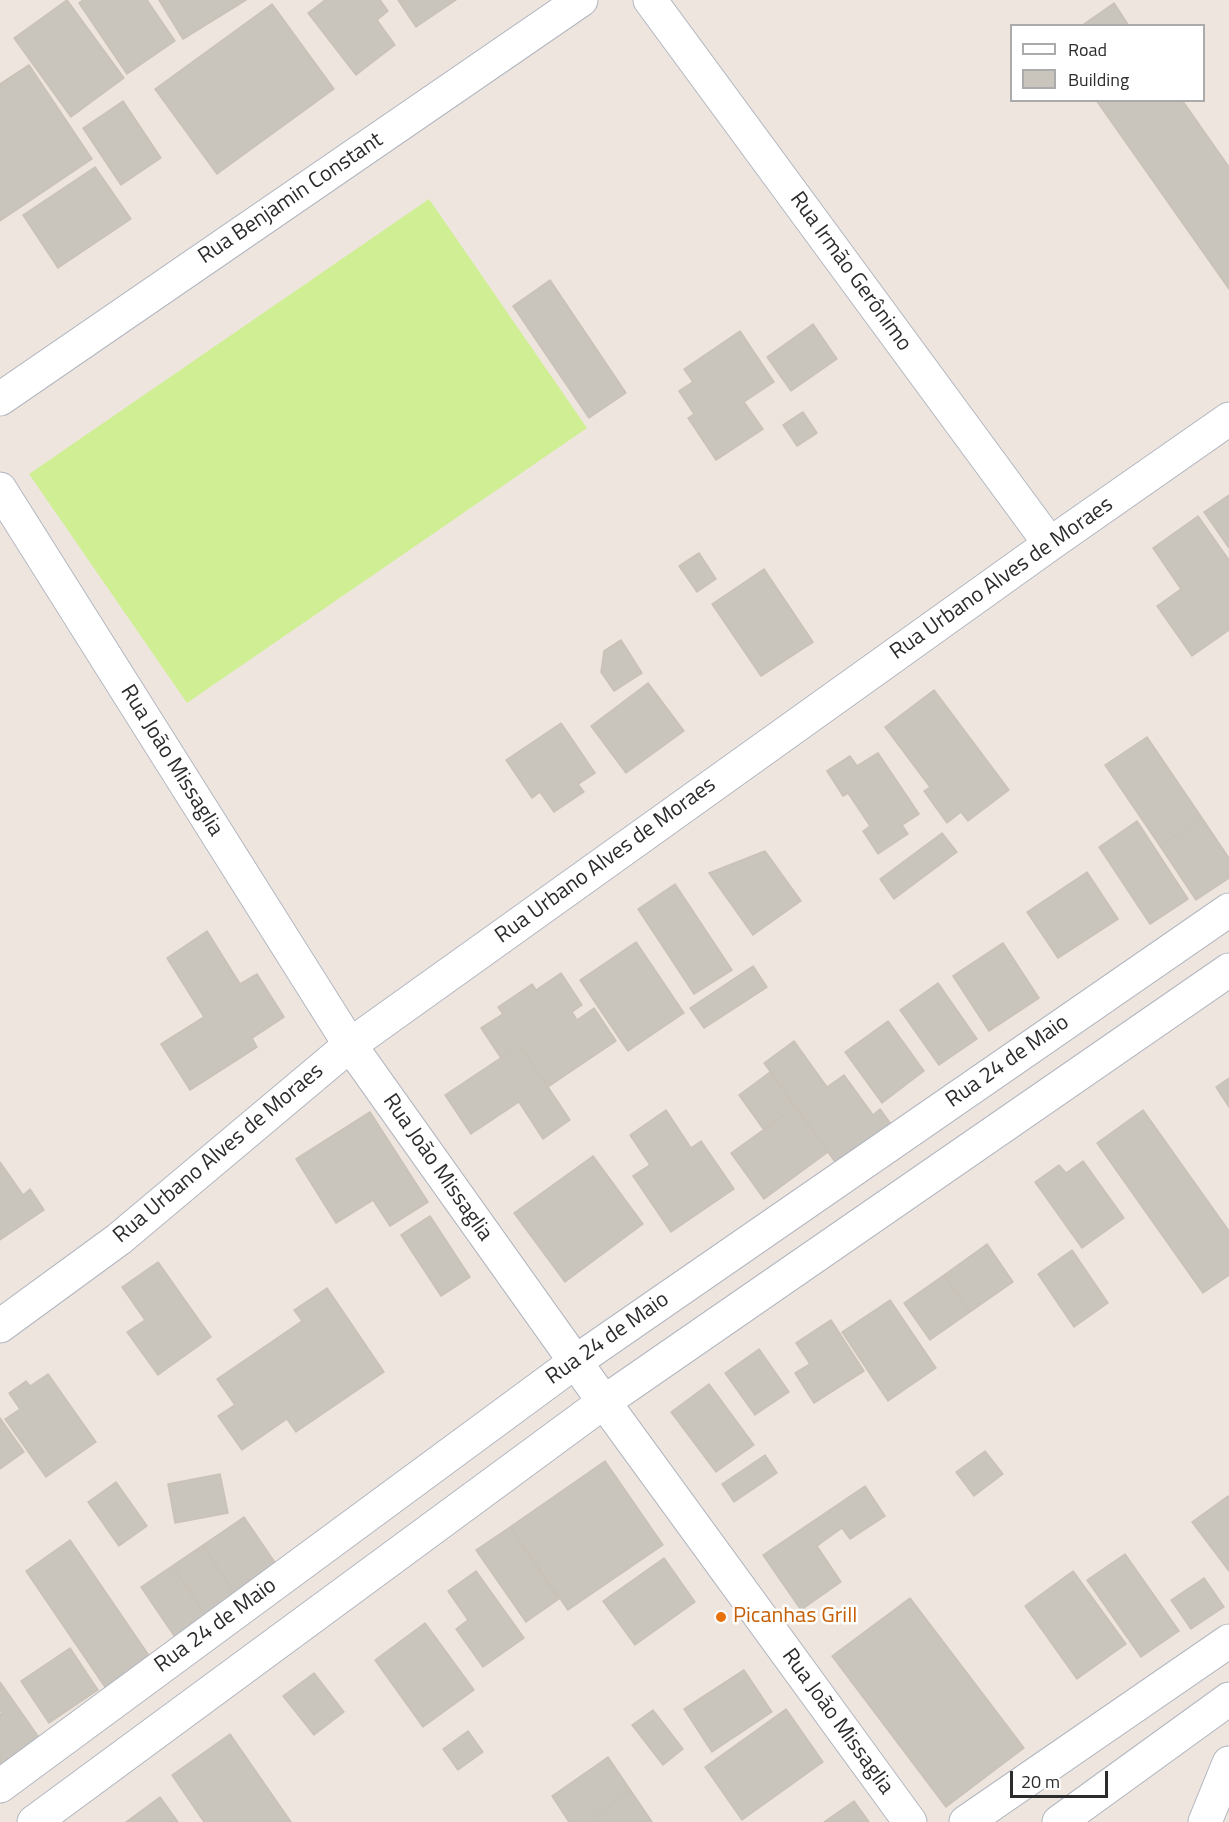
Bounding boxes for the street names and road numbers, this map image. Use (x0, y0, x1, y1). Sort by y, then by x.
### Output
street label: Rua Benjamin Constant (194, 127, 388, 271)
street label: Rua Irmão Gerônimo (783, 187, 917, 357)
street label: Rua Urbano Alves de Moraes (885, 492, 1119, 666)
street label: Rua João Missaglia (114, 680, 228, 842)
street label: Rua Urbano Alves de Moraes (491, 772, 721, 950)
street label: Rua 24 de Maio (941, 1010, 1075, 1114)
street label: Rua Urbano Alves de Moraes (109, 1058, 329, 1250)
street label: Rua João Missaglia (376, 1089, 498, 1247)
street label: Rua 24 de Maio (541, 1287, 675, 1391)
street label: Rua 24 de Maio (150, 1573, 282, 1679)
street label: Rua João Missaglia (775, 1644, 899, 1800)

